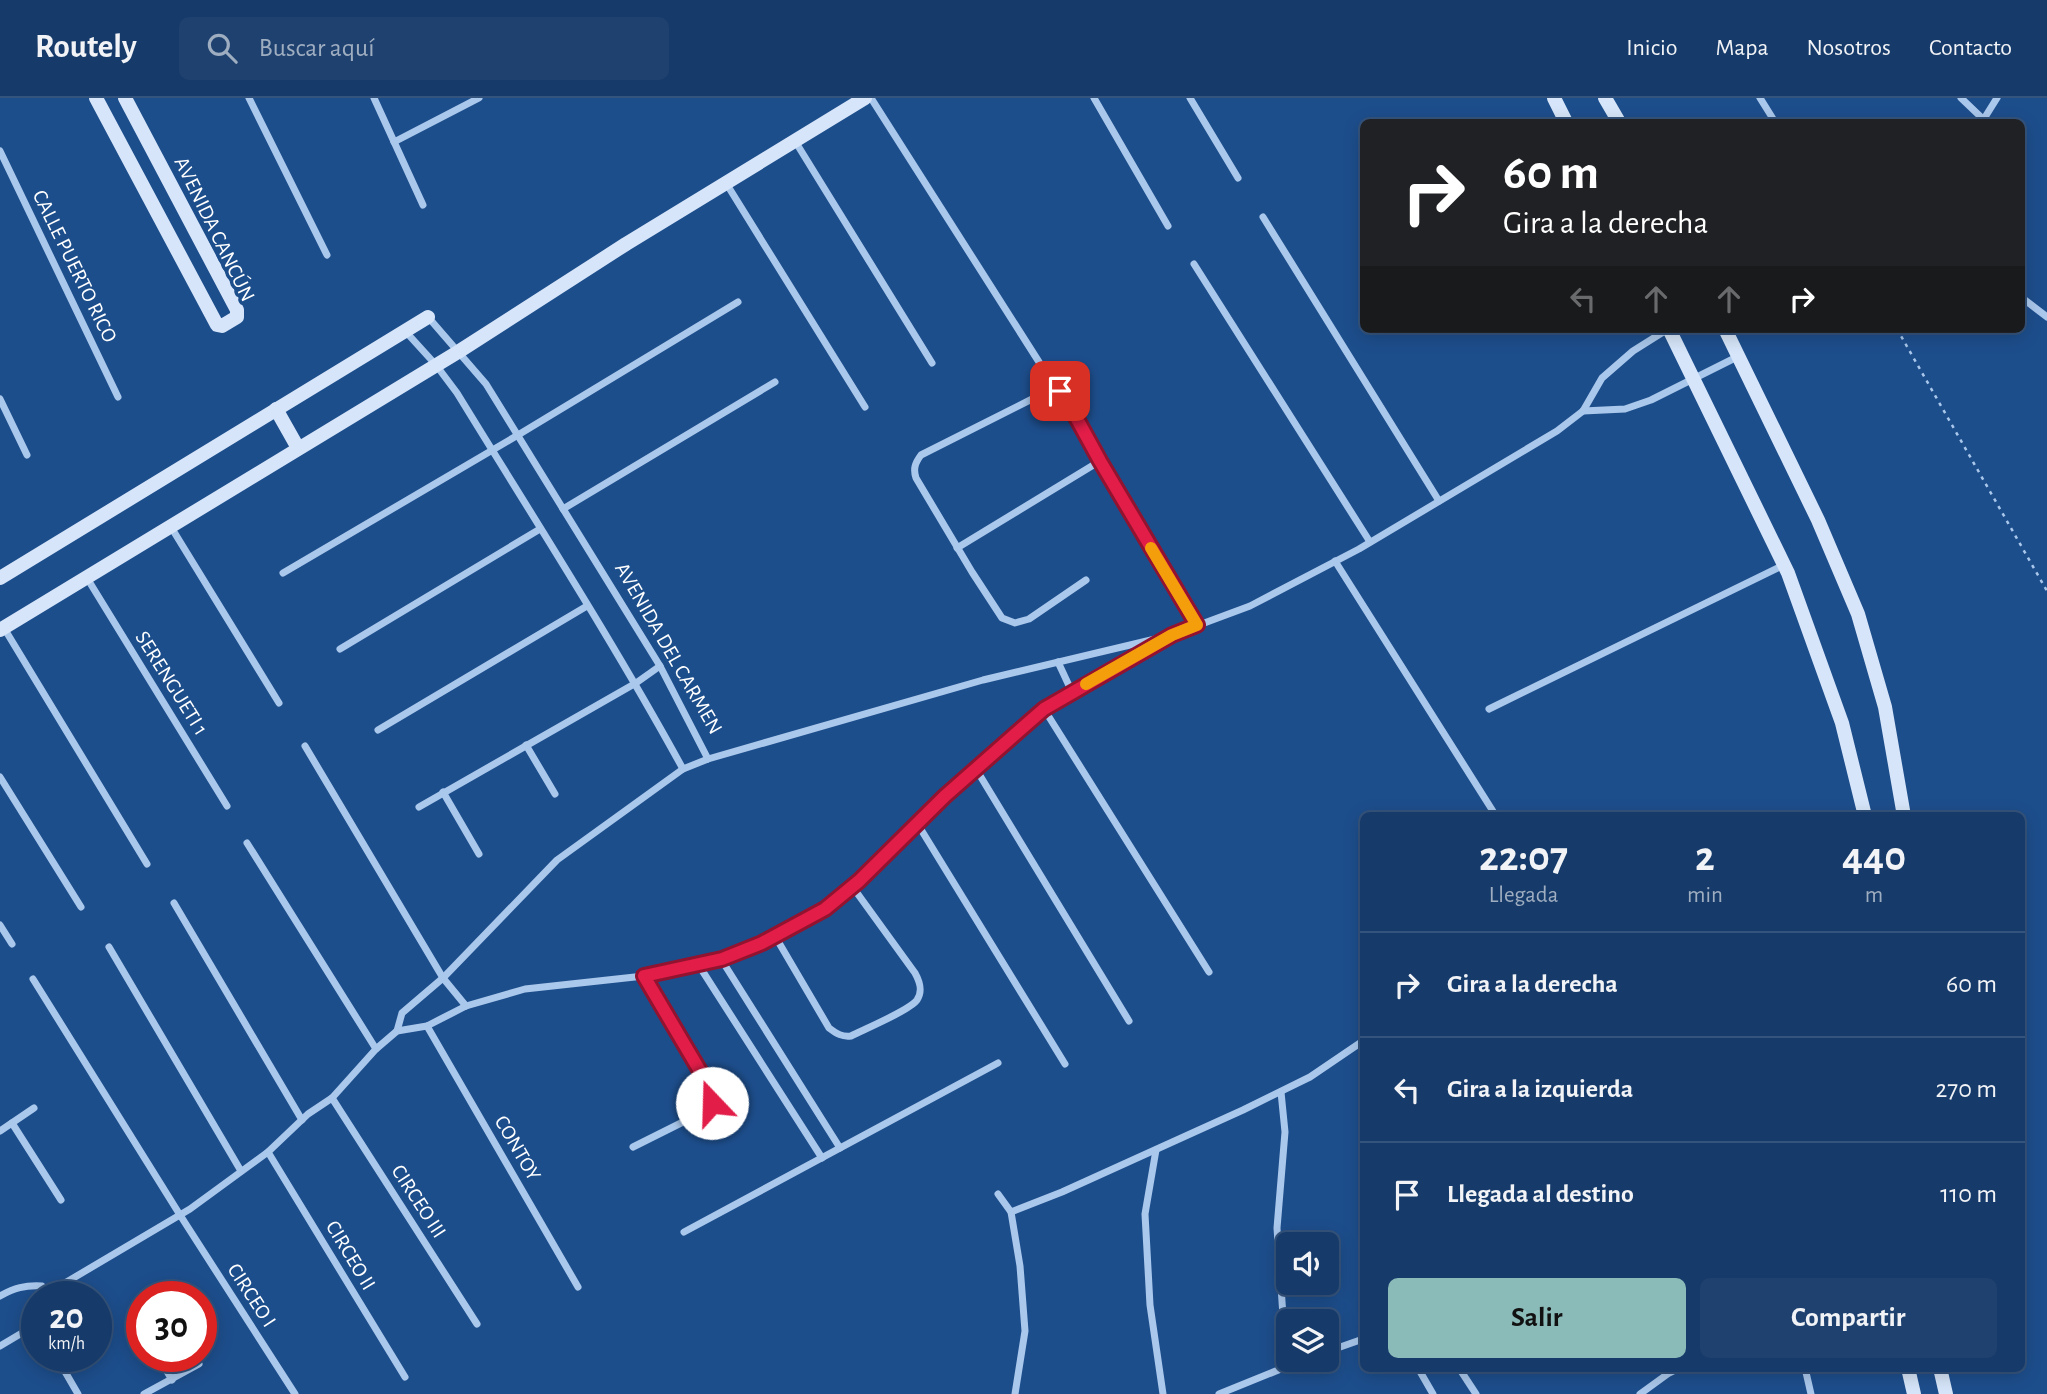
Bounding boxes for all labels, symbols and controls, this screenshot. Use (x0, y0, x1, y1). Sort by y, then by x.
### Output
search box (179, 17, 669, 80)
icon: search (203, 29, 241, 67)
text: Routely (35, 31, 137, 64)
text: Buscar aquí (259, 35, 375, 61)
text: Inicio (1626, 36, 1677, 60)
text: Mapa (1715, 36, 1769, 60)
text: Nosotros (1807, 36, 1891, 60)
text: Contacto (1929, 36, 2012, 60)
icon: right (1388, 147, 1479, 238)
text: 60 m (1503, 149, 1599, 198)
street label: AVENIDA CANCÚN (170, 153, 260, 305)
street label: CALLE PUERTO RICO (29, 187, 121, 346)
text: Gira a la derecha (1503, 207, 1708, 239)
icon: left (1564, 280, 1602, 318)
icon: ahead (1637, 280, 1675, 318)
icon: ahead (1710, 280, 1748, 318)
icon: right (1783, 280, 1821, 318)
pin (1030, 361, 1090, 421)
icon: arrive (1041, 372, 1079, 410)
street label: AVENIDA DEL CARMEN (611, 559, 726, 738)
street label: SERENGUETI 1 (131, 628, 212, 739)
text: 22:07 (1479, 836, 1568, 878)
text: 2 (1695, 836, 1715, 878)
text: 440 (1842, 836, 1906, 878)
text: Llegada (1489, 884, 1558, 907)
text: min (1687, 884, 1723, 907)
text: m (1865, 884, 1883, 907)
icon: right (1388, 966, 1426, 1004)
text: Gira a la derecha (1447, 971, 1618, 997)
text: 60 m (1946, 971, 1997, 997)
position arrow (675, 1066, 749, 1140)
icon: left (1388, 1071, 1426, 1109)
text: Gira a la izquierda (1447, 1076, 1633, 1102)
text: 270 m (1936, 1076, 1997, 1102)
street label: CONTOY (491, 1112, 545, 1184)
street label: CIRCEO III (387, 1161, 450, 1242)
icon: arrive (1388, 1176, 1426, 1214)
text: Llegada al destino (1447, 1181, 1634, 1207)
text: 110 m (1940, 1181, 1997, 1207)
street label: CIRCEO II (322, 1217, 379, 1294)
map controls (1276, 1232, 1339, 1372)
button: sound (1276, 1232, 1339, 1295)
street label: CIRCEO I (223, 1260, 280, 1331)
button: Salir (1388, 1278, 1686, 1358)
button: Compartir (1700, 1278, 1997, 1358)
speed limit sign: 30 (126, 1281, 217, 1372)
text: 20 (49, 1300, 84, 1335)
button: layers (1276, 1309, 1339, 1372)
text: km/h (48, 1335, 85, 1353)

